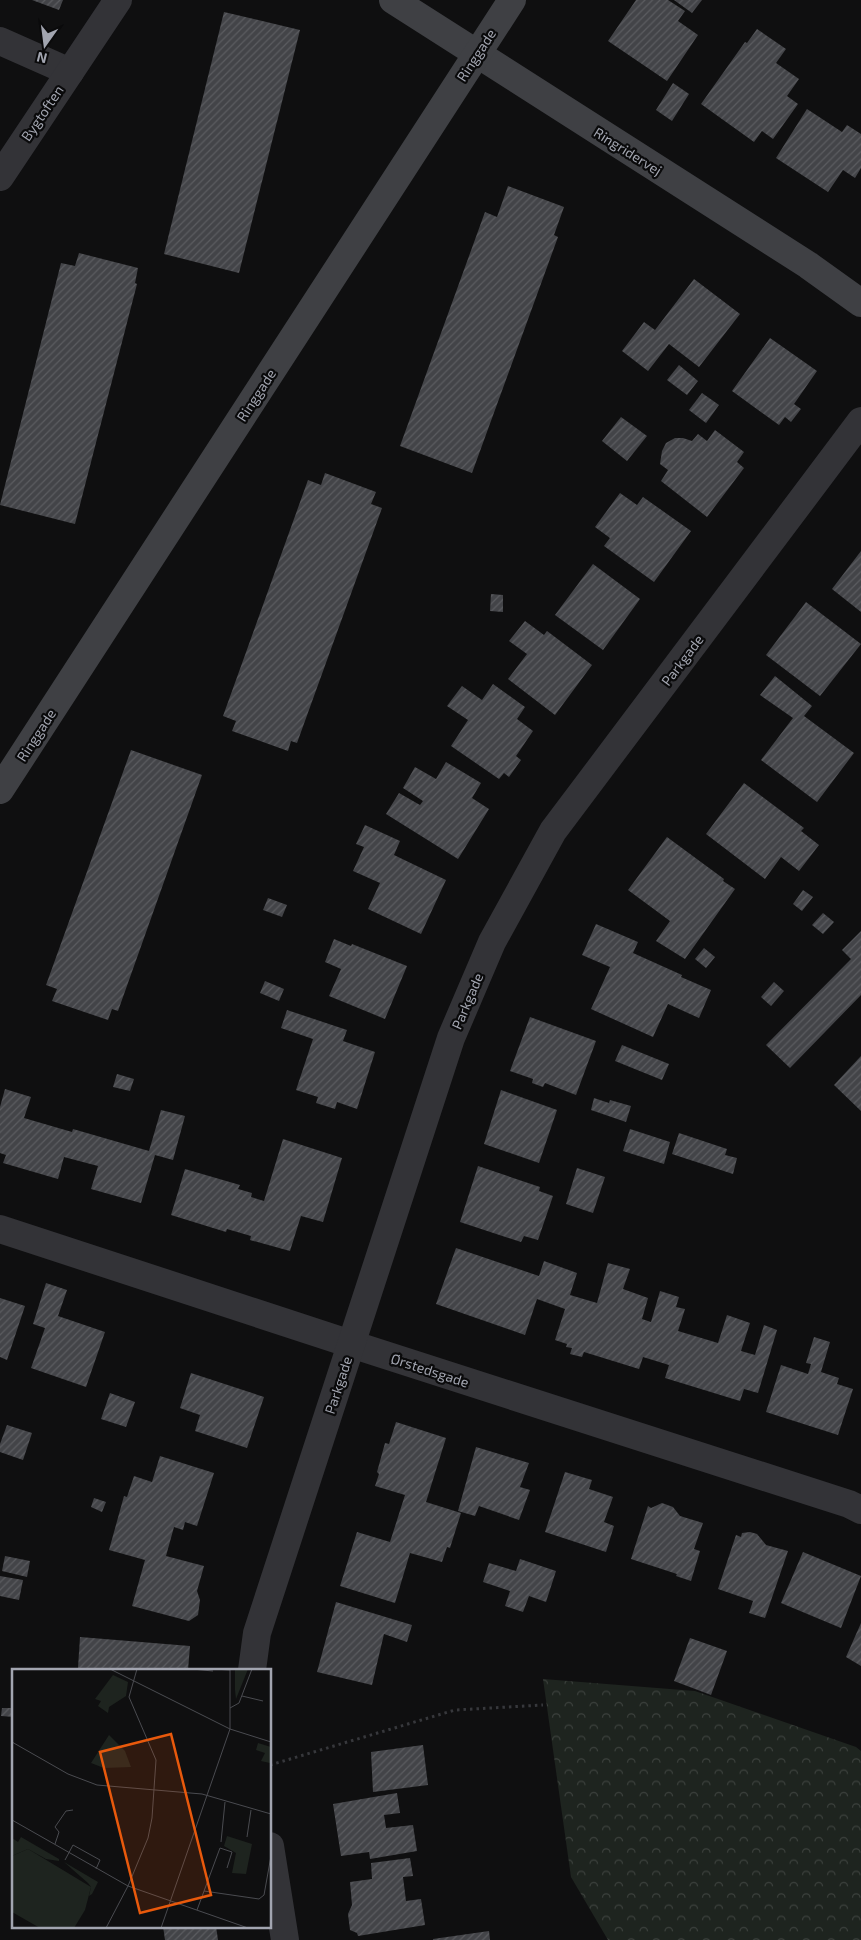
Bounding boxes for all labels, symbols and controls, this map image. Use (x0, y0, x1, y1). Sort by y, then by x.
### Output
north arrow (20, 20, 70, 70)
street label: Ringgade (453, 26, 499, 84)
text: N (35, 49, 49, 68)
street label: Bygtoften (17, 82, 67, 144)
street label: Ringridervej (591, 123, 665, 179)
street label: Ringgade (233, 366, 279, 424)
street label: Parkgade (657, 631, 707, 689)
street label: Ringgade (13, 706, 59, 764)
street label: Parkgade (448, 970, 486, 1032)
street label: Ørstedsgade (389, 1349, 471, 1391)
street label: Parkgade (321, 1354, 355, 1416)
inset map (12, 1669, 271, 1928)

